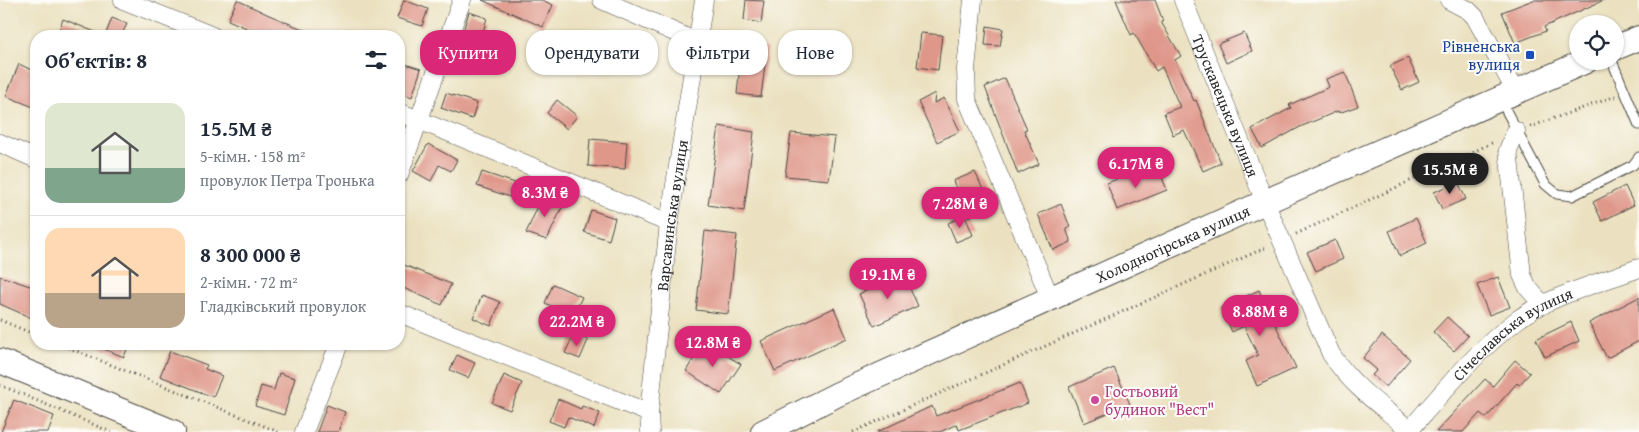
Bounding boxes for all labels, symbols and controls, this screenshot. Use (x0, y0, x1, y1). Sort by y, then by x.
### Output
map controls (1569, 15, 1624, 70)
button: locate (1569, 15, 1624, 70)
chip: Купити (420, 30, 516, 75)
chip: Орендувати (526, 30, 658, 75)
chip: Фільтри (668, 30, 768, 75)
chip: Нове (778, 30, 852, 75)
street label: Трускавецька вулиця (1186, 31, 1266, 181)
place label: Рівненська вулиця (1442, 34, 1520, 76)
text: Об’єктів: 8 (45, 45, 147, 76)
icon: filters (362, 46, 390, 74)
marker: Рівненська вулиця (1524, 49, 1536, 61)
text: 15.5M ₴ (200, 113, 272, 144)
icon: home (85, 123, 145, 183)
street label: Варсавинська вулиця (650, 138, 694, 292)
text: 5-кімн. · 158 m² (200, 144, 305, 168)
pin: 6.17M ₴ (1090, 146, 1182, 189)
text: 6.17M ₴ (1109, 151, 1163, 175)
pin: 15.5M ₴ (1404, 152, 1496, 195)
text: 15.5M ₴ (1423, 157, 1477, 181)
text: провулок Петра Тронька (200, 168, 375, 192)
pin: 8.3M ₴ (504, 176, 586, 218)
text: 8.3M ₴ (522, 180, 568, 204)
pin: 7.28M ₴ (914, 186, 1006, 229)
text: 7.28M ₴ (933, 191, 987, 215)
street label: Холодногірська вулиця (1092, 198, 1254, 289)
text: 8 300 000 ₴ (200, 239, 301, 270)
icon: home (85, 248, 145, 308)
pin: 19.1M ₴ (842, 258, 934, 300)
text: 19.1M ₴ (861, 262, 915, 286)
text: 2-кімн. · 72 m² (200, 270, 298, 294)
street label: Січеславська вулиця (1446, 281, 1576, 386)
text: Гладківський провулок (200, 294, 366, 318)
pin: 8.88M ₴ (1214, 294, 1306, 337)
text: 8.88M ₴ (1233, 299, 1287, 323)
pin: 22.2M ₴ (531, 304, 623, 347)
text: 22.2M ₴ (550, 309, 604, 333)
pin: 12.8M ₴ (667, 326, 759, 368)
text: 12.8M ₴ (686, 330, 740, 354)
place label: Гостьовий будинок "Вест" (1105, 379, 1214, 421)
marker: Гостьовий будинок "Вест" (1089, 394, 1101, 406)

